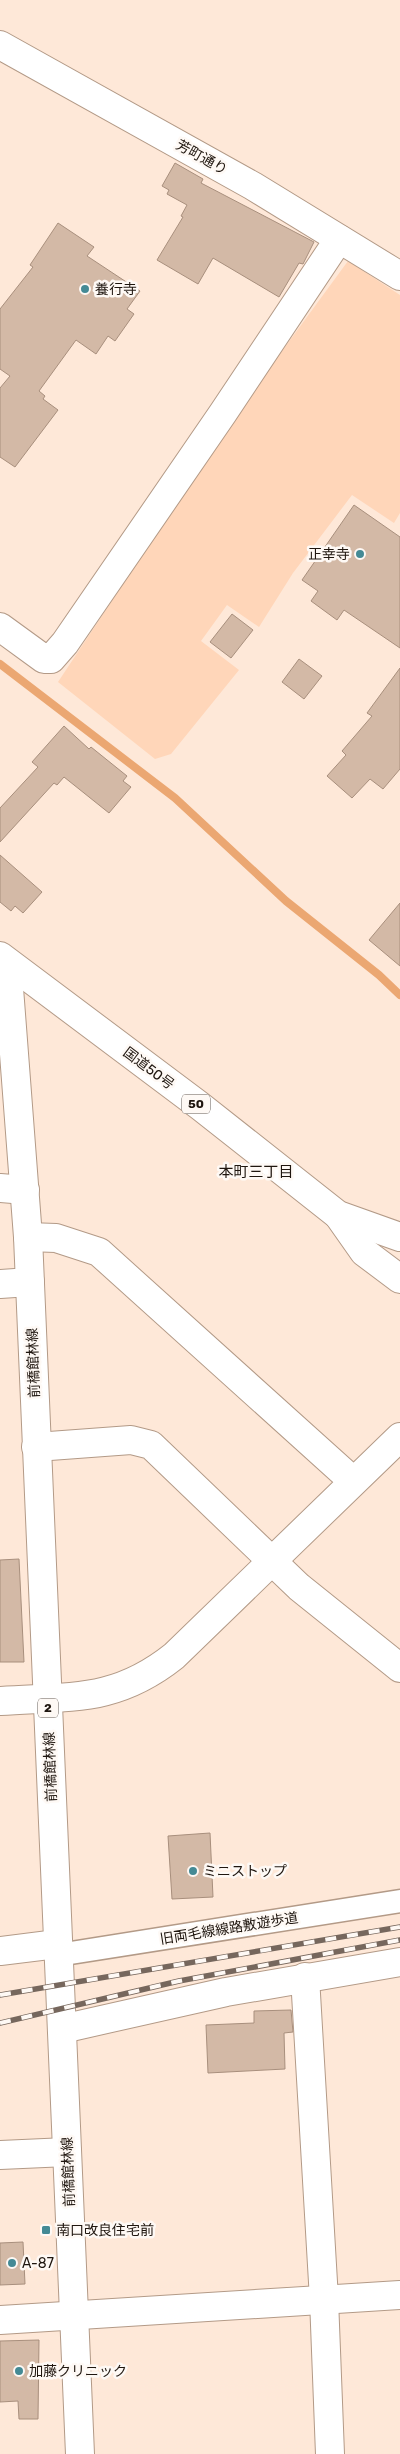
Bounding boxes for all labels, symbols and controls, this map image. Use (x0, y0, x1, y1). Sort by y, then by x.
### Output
street label: 芳町通り (173, 136, 230, 178)
place label: 養行寺 (95, 281, 137, 298)
marker: 養行寺 (79, 283, 91, 295)
place label: 正幸寺 (308, 546, 350, 563)
marker: 正幸寺 (354, 548, 366, 560)
street label: 国道50号 (120, 1044, 177, 1093)
road number: 50 (182, 1094, 210, 1114)
district label: 本町三丁目 (218, 1163, 294, 1181)
street label: 前橋館林線 (24, 1328, 43, 1398)
road number: 2 (38, 1699, 58, 1718)
street label: 前橋館林線 (41, 1732, 60, 1802)
place label: ミニストップ (203, 1863, 287, 1880)
marker: ミニストップ (187, 1865, 199, 1877)
street label: 旧両毛線線路敷遊歩道 (159, 1909, 300, 1948)
street label: 前橋館林線 (59, 2137, 78, 2207)
place label: 南口改良住宅前 (56, 2222, 154, 2239)
marker: 南口改良住宅前 (40, 2224, 52, 2236)
place label: A-87 (22, 2255, 54, 2272)
marker: A-87 (6, 2257, 18, 2269)
place label: 加藤クリニック (29, 2363, 127, 2380)
marker: 加藤クリニック (13, 2365, 25, 2377)

